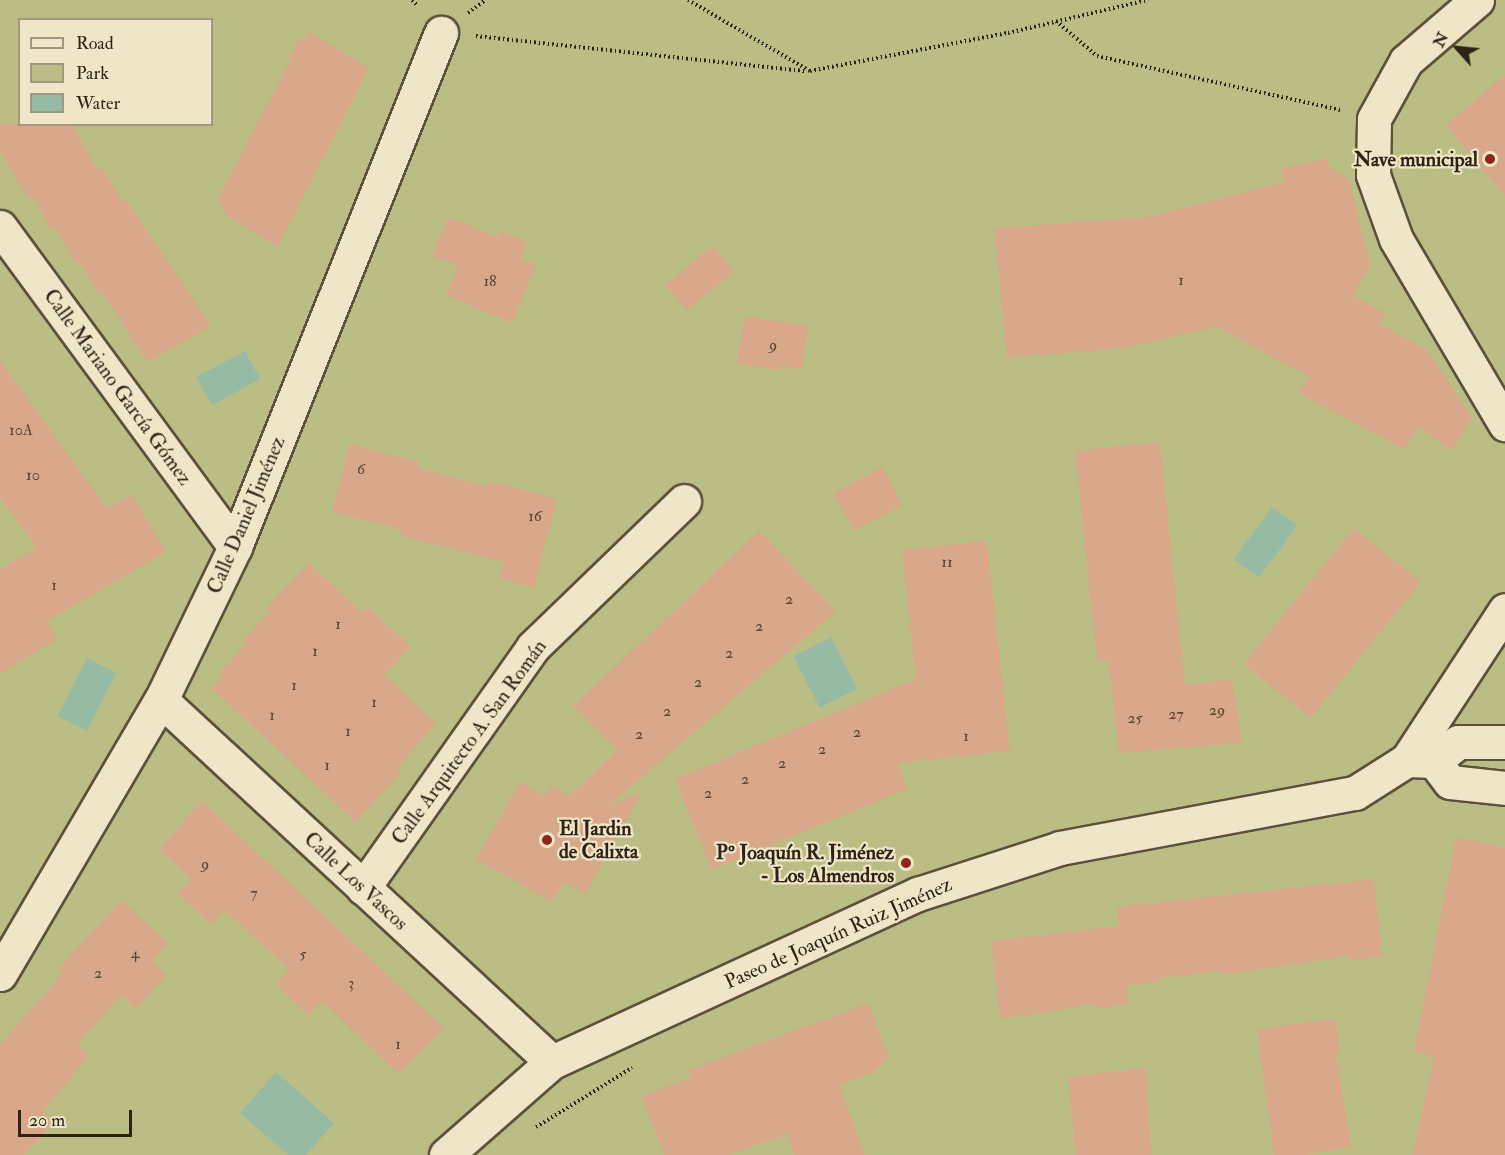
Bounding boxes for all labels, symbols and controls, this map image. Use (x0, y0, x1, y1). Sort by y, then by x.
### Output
legend (18, 18, 213, 126)
north arrow (1427, 18, 1487, 78)
text: N (1429, 29, 1453, 51)
text: Road (76, 32, 114, 55)
text: Park (76, 62, 109, 85)
text: Water (76, 92, 120, 115)
place label: Nave municipal (1354, 147, 1478, 171)
marker: Nave municipal (1483, 152, 1497, 166)
house number: 1 (1178, 270, 1184, 290)
house number: 18 (483, 271, 497, 291)
street label: Calle Mariano García Gómez (39, 284, 197, 490)
house number: 9 (769, 335, 777, 355)
house number: 10A (9, 420, 33, 440)
street label: Calle Daniel Jiménez (202, 433, 290, 597)
house number: 6 (357, 459, 365, 479)
house number: 10 (26, 465, 40, 485)
house number: 16 (528, 506, 542, 526)
house number: 11 (941, 552, 953, 572)
house number: 1 (51, 575, 57, 595)
house number: 2 (785, 589, 793, 609)
house number: 1 (335, 614, 341, 634)
house number: 2 (755, 616, 763, 636)
street label: Calle Arquitecto A. San Román (387, 635, 551, 849)
house number: 1 (312, 641, 318, 661)
house number: 2 (725, 643, 733, 663)
house number: 2 (694, 672, 702, 692)
house number: 1 (291, 675, 297, 695)
house number: 1 (371, 692, 377, 712)
house number: 29 (1209, 700, 1225, 720)
house number: 2 (663, 701, 671, 721)
house number: 27 (1168, 704, 1184, 724)
house number: 1 (269, 705, 275, 725)
house number: 25 (1127, 708, 1143, 728)
house number: 1 (345, 721, 351, 741)
house number: 2 (853, 722, 861, 742)
house number: 2 (635, 724, 643, 744)
house number: 1 (963, 726, 969, 746)
house number: 2 (818, 739, 826, 759)
house number: 2 (778, 753, 786, 773)
house number: 1 (324, 755, 330, 775)
house number: 2 (741, 769, 749, 789)
house number: 2 (704, 783, 712, 803)
place label: El Jardin de Calixta (559, 816, 638, 863)
street label: Calle Los Vascos (299, 827, 413, 935)
marker: El Jardin de Calixta (540, 833, 554, 847)
place label: Pº Joaquín R. Jiménez - Los Almendros (716, 840, 894, 887)
house number: 9 (201, 854, 209, 874)
marker: Pº Joaquín R. Jiménez - Los Almendros (899, 856, 913, 870)
street label: Paseo de Joaquín Ruiz Jiménez (721, 872, 955, 994)
house number: 7 (250, 883, 258, 903)
house number: 4 (131, 943, 139, 963)
house number: 5 (299, 944, 307, 964)
house number: 2 (94, 963, 102, 983)
house number: 3 (348, 973, 354, 993)
house number: 1 (395, 1034, 401, 1054)
scale bar (21, 1098, 135, 1136)
text: 20 m (29, 1109, 65, 1132)

